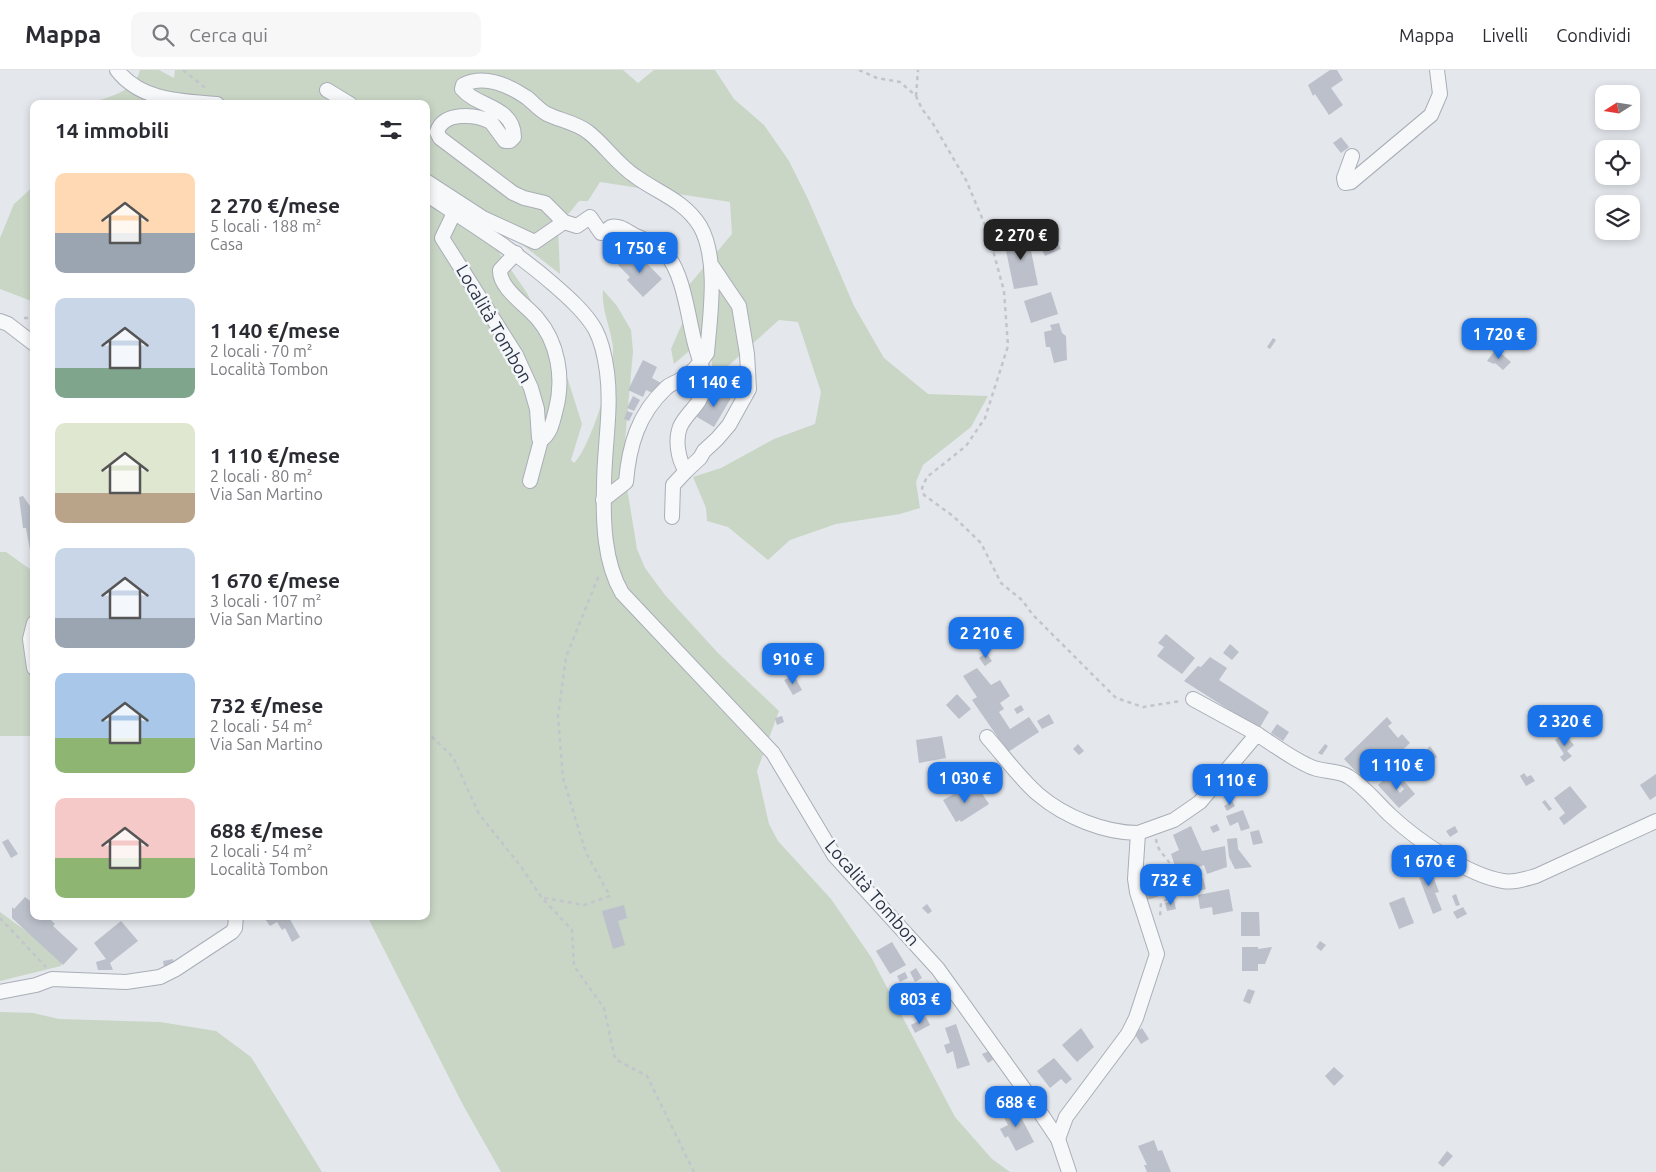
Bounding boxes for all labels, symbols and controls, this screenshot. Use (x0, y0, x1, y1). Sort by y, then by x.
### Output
search box (131, 12, 481, 57)
text: Mappa (25, 21, 101, 48)
icon: search (149, 21, 177, 49)
text: Cerca qui (189, 24, 268, 46)
text: Mappa (1399, 25, 1454, 45)
text: Livelli (1482, 25, 1528, 45)
text: Condividi (1556, 25, 1631, 45)
north arrow (1595, 85, 1640, 130)
map controls (1595, 85, 1640, 240)
icon: filters (377, 116, 405, 144)
text: 14 immobili (55, 118, 169, 142)
button: locate (1595, 140, 1640, 185)
icon: home (95, 193, 155, 253)
text: 2 270 €/mese (210, 193, 340, 217)
button: layers (1595, 195, 1640, 240)
text: 5 locali · 188 m² (210, 217, 322, 235)
pin: 2 270 € (975, 218, 1067, 261)
text: 2 270 € (995, 226, 1047, 244)
pin: 1 750 € (594, 232, 686, 274)
text: Casa (210, 235, 243, 253)
text: 1 750 € (614, 239, 666, 257)
street label: Località Tombon (453, 261, 537, 386)
icon: home (95, 318, 155, 378)
text: 1 140 €/mese (210, 318, 340, 342)
pin: 1 720 € (1453, 318, 1545, 360)
text: 1 720 € (1473, 325, 1525, 343)
text: 2 locali · 70 m² (210, 342, 312, 360)
text: Località Tombon (210, 360, 329, 378)
pin: 1 140 € (668, 366, 760, 408)
text: 1 140 € (688, 373, 740, 391)
icon: home (95, 443, 155, 503)
text: 1 110 €/mese (210, 443, 340, 467)
text: 2 locali · 80 m² (210, 467, 312, 485)
text: Via San Martino (210, 485, 323, 503)
icon: home (95, 568, 155, 628)
text: 1 670 €/mese (210, 568, 340, 592)
text: 3 locali · 107 m² (210, 592, 322, 610)
text: Via San Martino (210, 610, 323, 628)
pin: 2 210 € (940, 616, 1032, 659)
text: 2 210 € (960, 624, 1012, 642)
pin: 910 € (758, 642, 828, 685)
text: 910 € (773, 650, 813, 668)
icon: home (95, 693, 155, 753)
text: 732 €/mese (210, 693, 323, 717)
pin: 2 320 € (1519, 704, 1611, 747)
text: 2 320 € (1539, 712, 1591, 730)
text: 2 locali · 54 m² (210, 717, 312, 735)
text: Via San Martino (210, 735, 323, 753)
pin: 1 110 € (1351, 748, 1443, 791)
text: 1 110 € (1371, 756, 1423, 774)
pin: 1 030 € (919, 762, 1011, 804)
pin: 1 110 € (1184, 764, 1276, 806)
text: 1 030 € (939, 769, 991, 787)
text: 1 110 € (1204, 771, 1256, 789)
icon: home (95, 818, 155, 878)
text: 688 €/mese (210, 818, 323, 842)
street label: Località Tombon (821, 835, 924, 949)
text: 2 locali · 54 m² (210, 842, 312, 860)
pin: 1 670 € (1383, 844, 1475, 887)
text: 1 670 € (1403, 852, 1455, 870)
text: Località Tombon (210, 860, 329, 878)
pin: 732 € (1136, 864, 1206, 906)
text: 732 € (1151, 871, 1191, 889)
pin: 803 € (885, 982, 955, 1025)
text: 803 € (900, 990, 940, 1008)
pin: 688 € (981, 1086, 1051, 1128)
text: 688 € (996, 1093, 1036, 1111)

